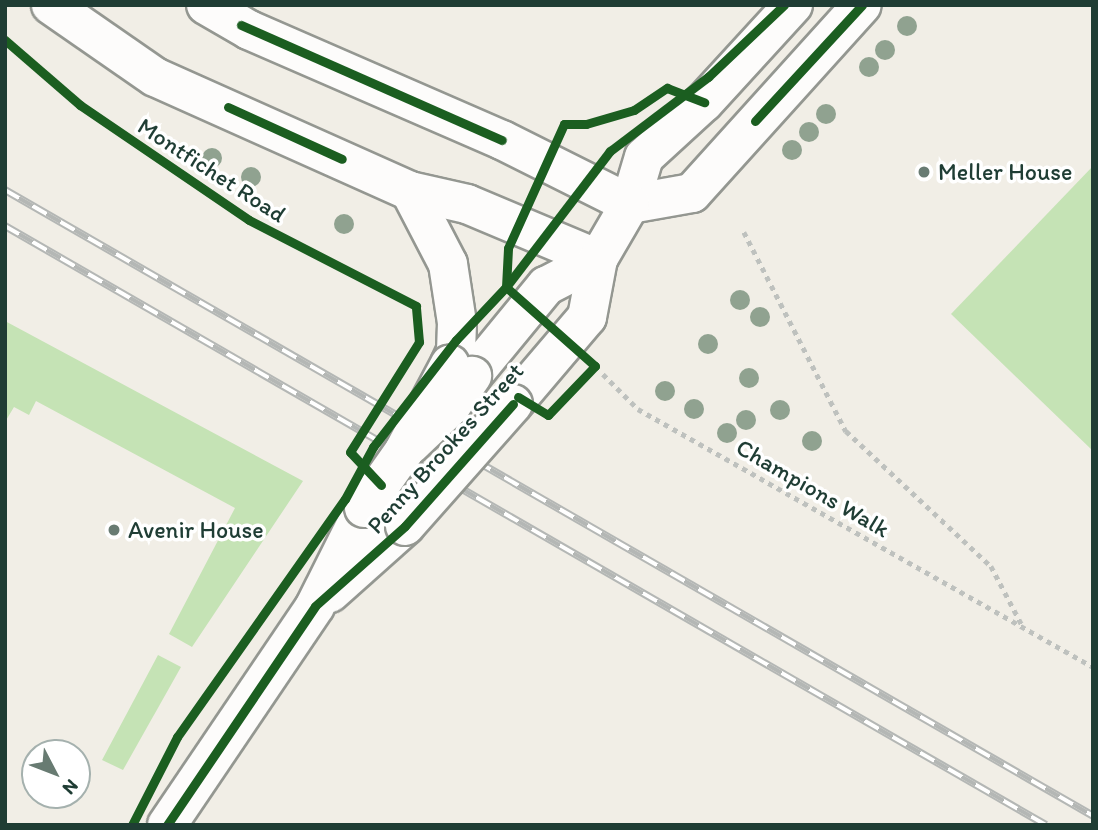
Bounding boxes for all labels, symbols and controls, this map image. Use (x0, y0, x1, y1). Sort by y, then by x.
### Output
street label: Montfichet Road (133, 111, 291, 229)
place label: Meller House (938, 158, 1072, 186)
marker: Meller House (916, 164, 932, 180)
street label: Penny Brookes Street (361, 356, 529, 540)
street label: Champions Walk (731, 433, 895, 543)
place label: Avenir House (128, 516, 264, 544)
marker: Avenir House (106, 522, 122, 538)
north arrow (21, 739, 91, 809)
text: N (58, 775, 83, 800)

